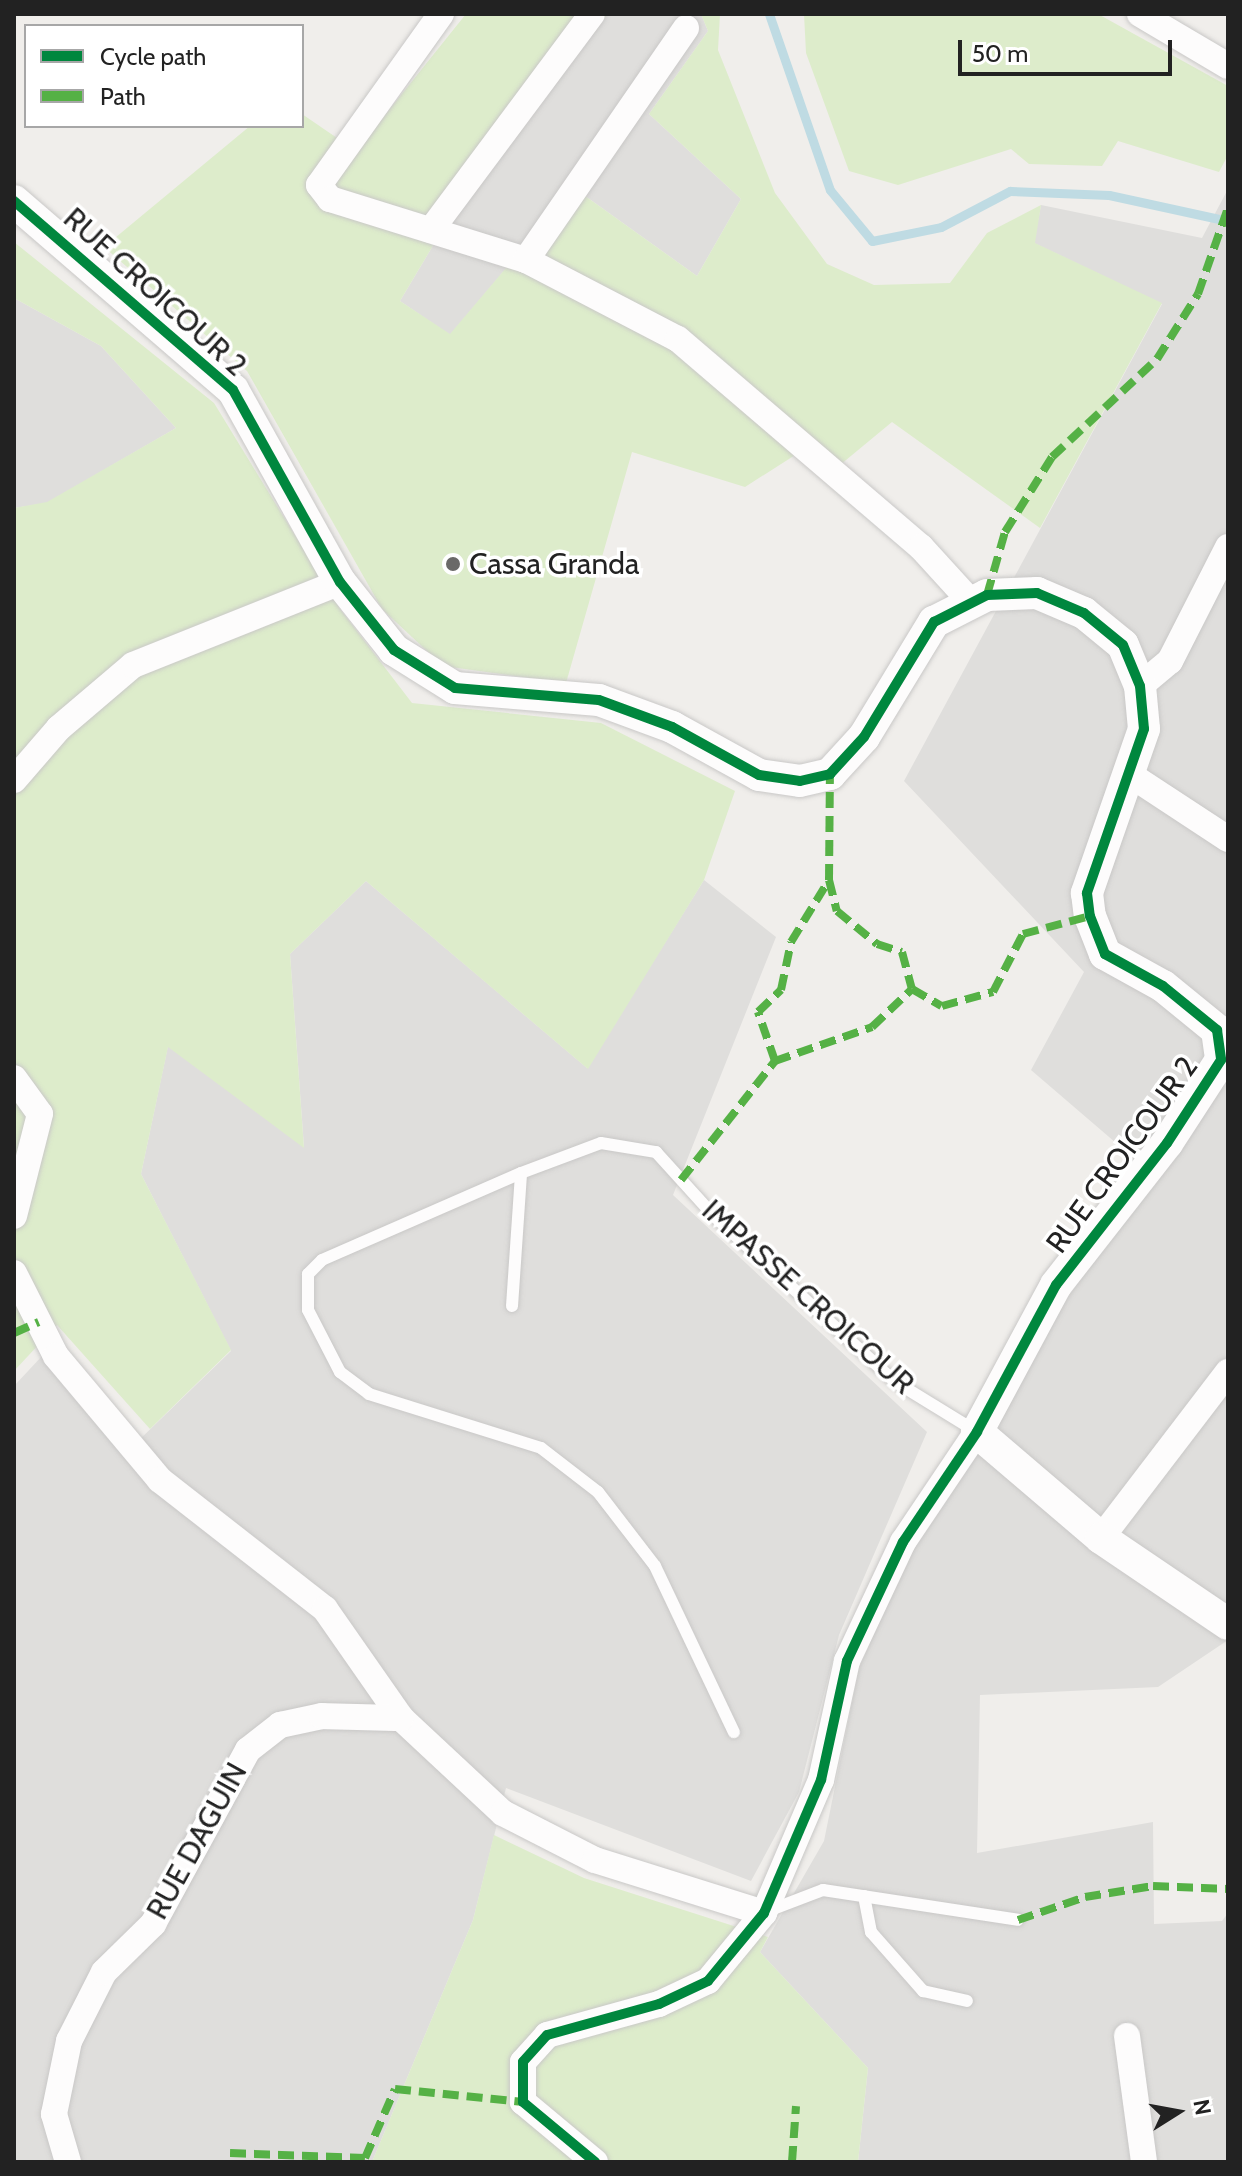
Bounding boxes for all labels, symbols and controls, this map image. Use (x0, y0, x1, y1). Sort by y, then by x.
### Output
legend (24, 24, 304, 128)
scale bar (962, 24, 1176, 74)
text: 50 m (972, 39, 1028, 68)
text: Cycle path (100, 42, 206, 71)
text: Path (100, 82, 146, 111)
street label: RUE CROICOUR 2 (56, 200, 254, 384)
place label: Cassa Granda (469, 546, 639, 582)
marker: Cassa Granda (444, 555, 462, 573)
street label: RUE CROICOUR 2 (1039, 1050, 1205, 1260)
street label: IMPASSE CROICOUR (695, 1192, 921, 1402)
street label: RUE DAGUIN (139, 1756, 255, 1926)
north arrow (1138, 2072, 1218, 2152)
text: N (1187, 2097, 1217, 2118)

